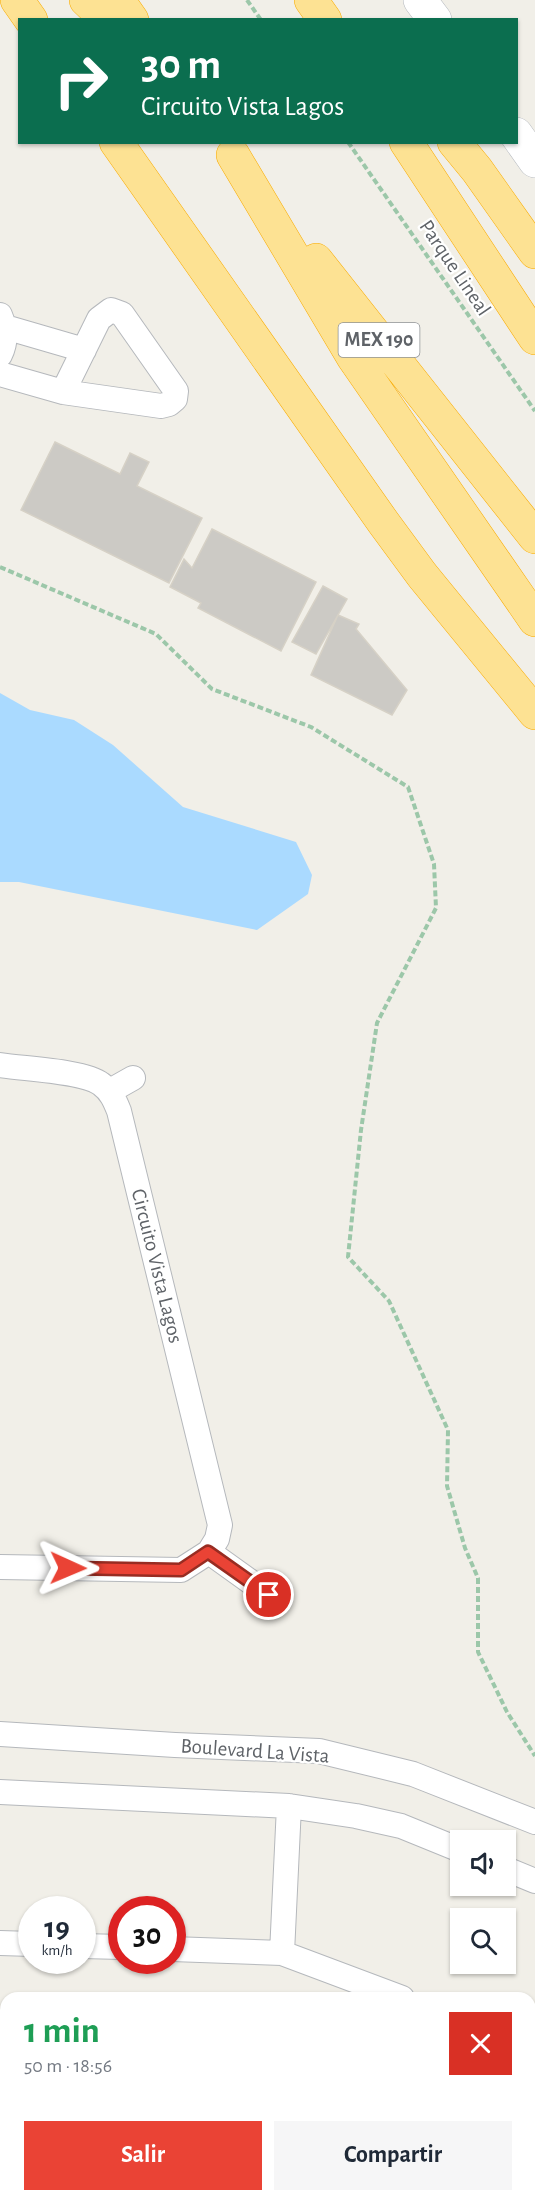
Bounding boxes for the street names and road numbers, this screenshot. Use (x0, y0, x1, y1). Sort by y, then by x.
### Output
street label: Parque Lineal (415, 216, 495, 320)
road number: MEX 190 (338, 323, 419, 357)
street label: Circuito Vista Lagos (128, 1187, 186, 1345)
street label: Boulevard La Vista (180, 1735, 330, 1767)

